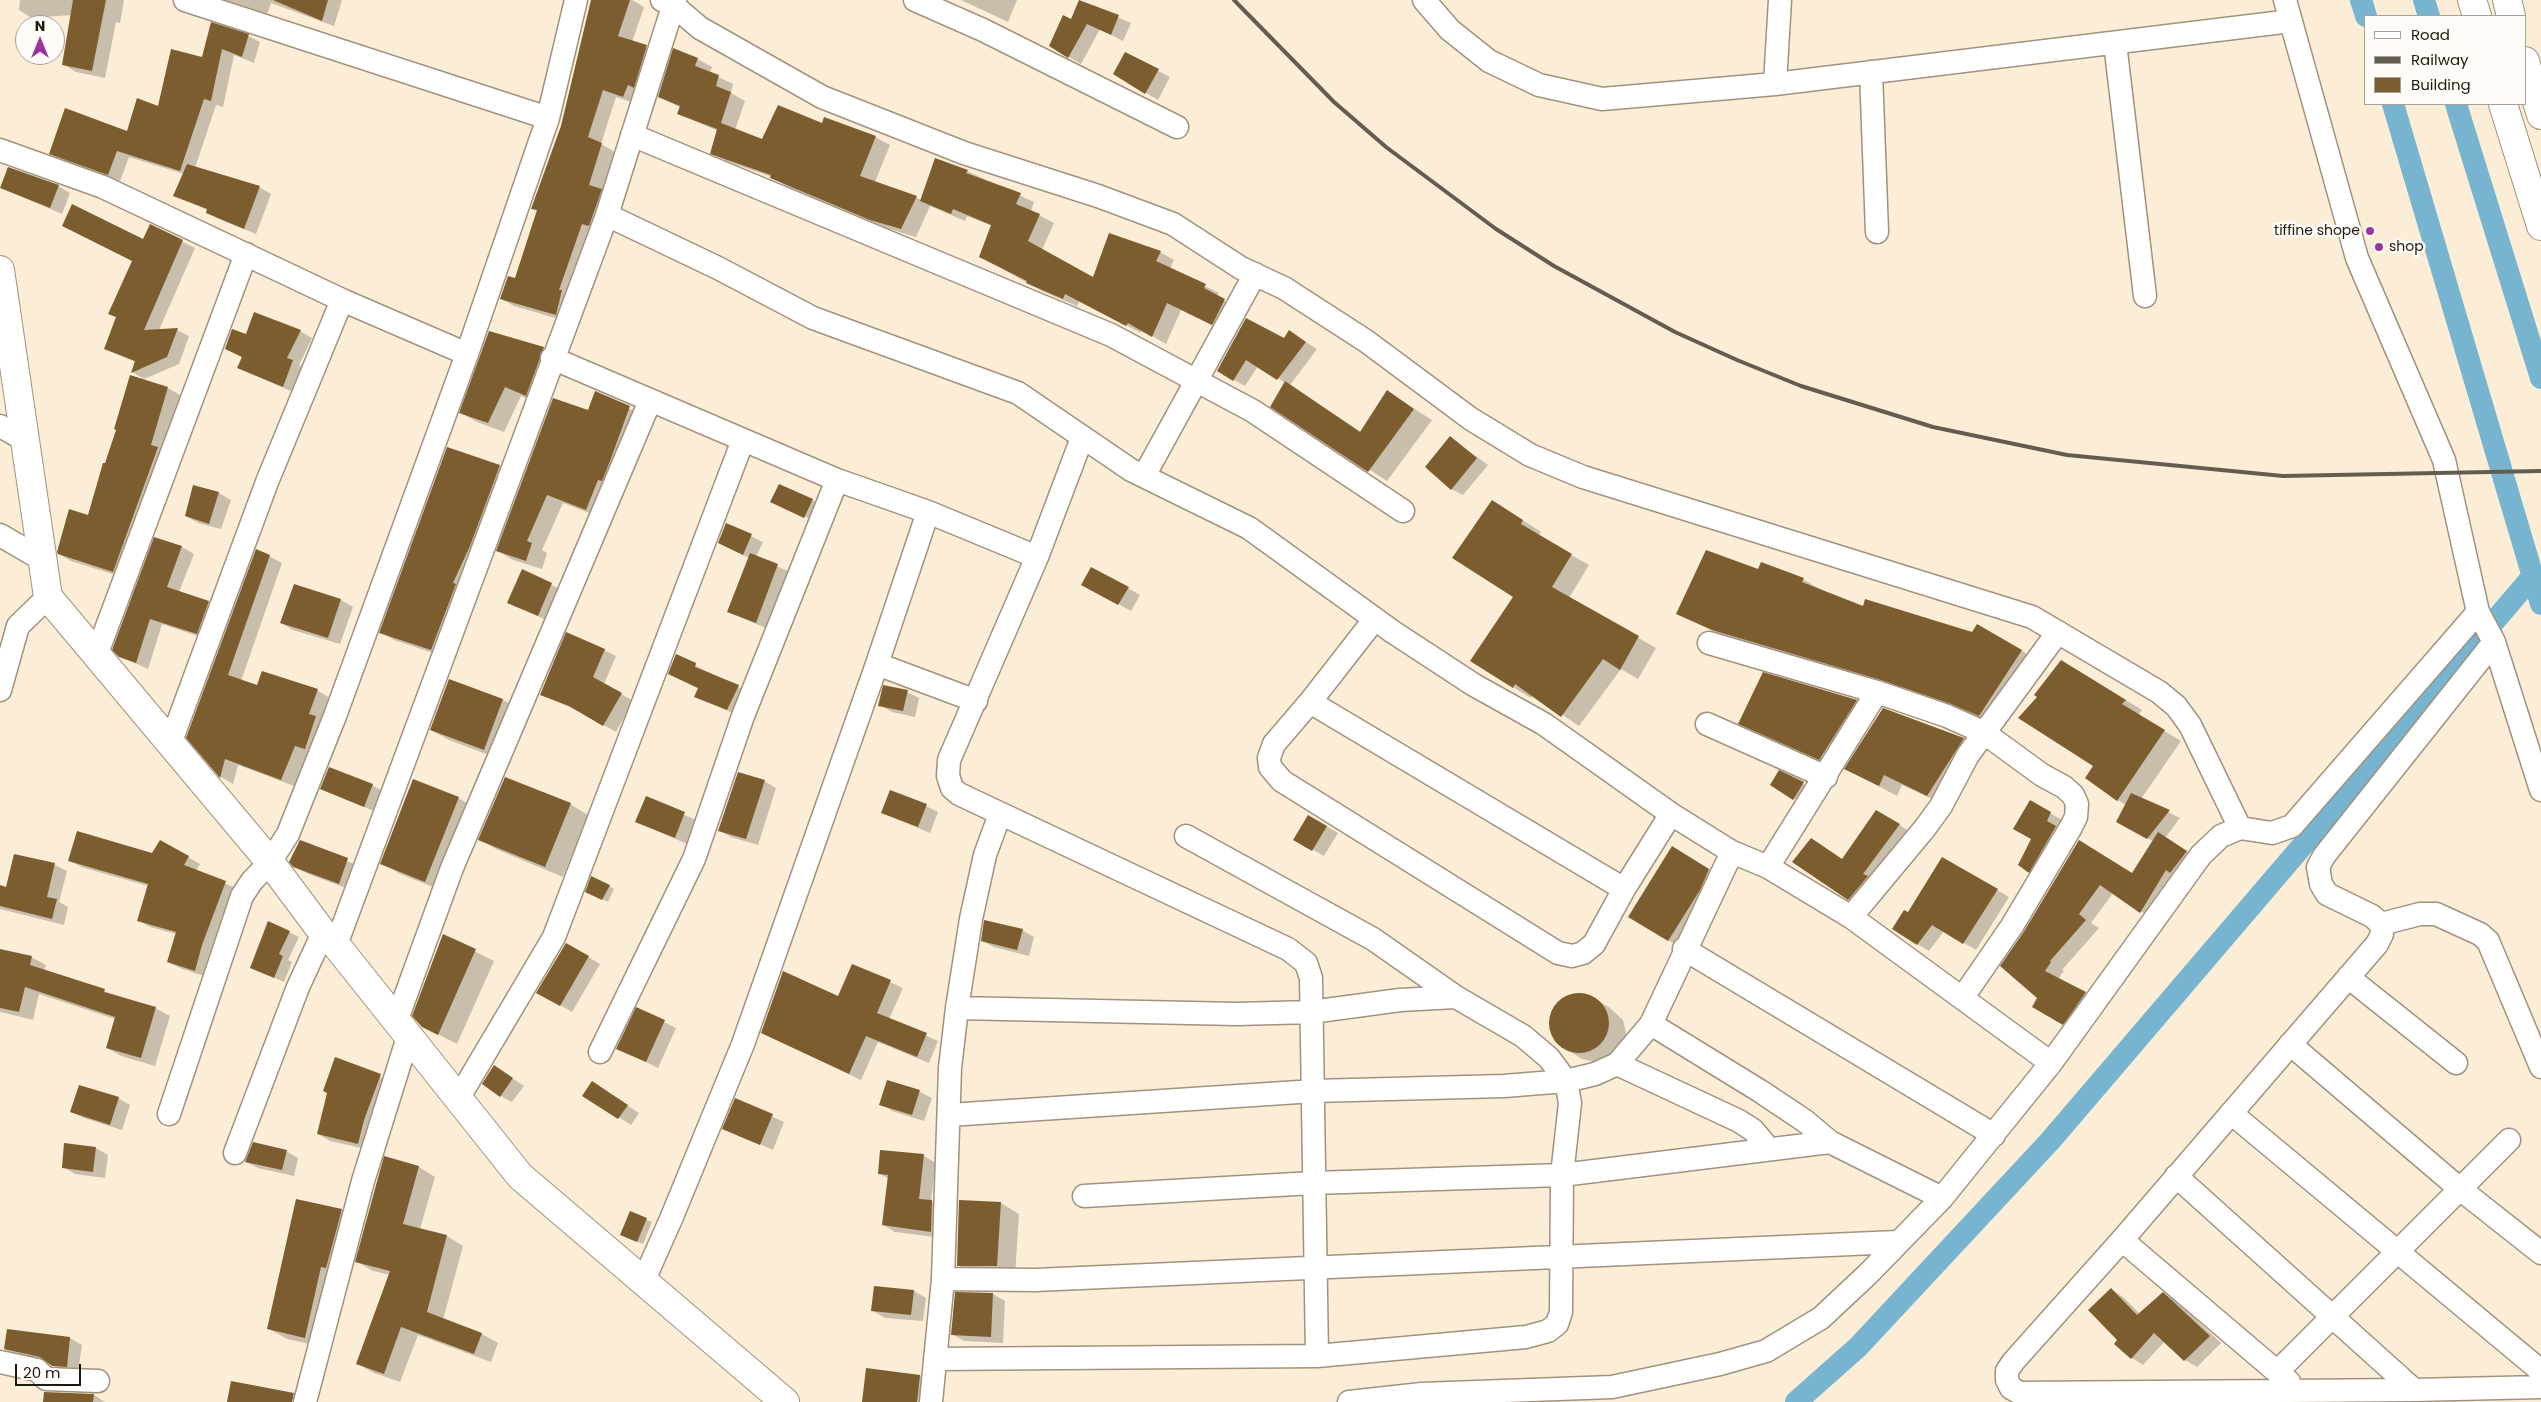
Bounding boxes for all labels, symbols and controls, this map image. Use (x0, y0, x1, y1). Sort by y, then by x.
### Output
north arrow (15, 15, 65, 65)
legend (2364, 15, 2526, 105)
text: N (35, 16, 45, 36)
text: Road (2411, 24, 2450, 45)
text: Railway (2411, 49, 2469, 70)
text: Building (2411, 74, 2471, 95)
place label: tiffine shope (2274, 223, 2360, 239)
marker: tiffine shope (2364, 225, 2376, 237)
place label: shop (2389, 239, 2424, 255)
marker: shop (2373, 241, 2385, 253)
scale bar (18, 1354, 84, 1386)
text: 20 m (23, 1362, 61, 1383)

